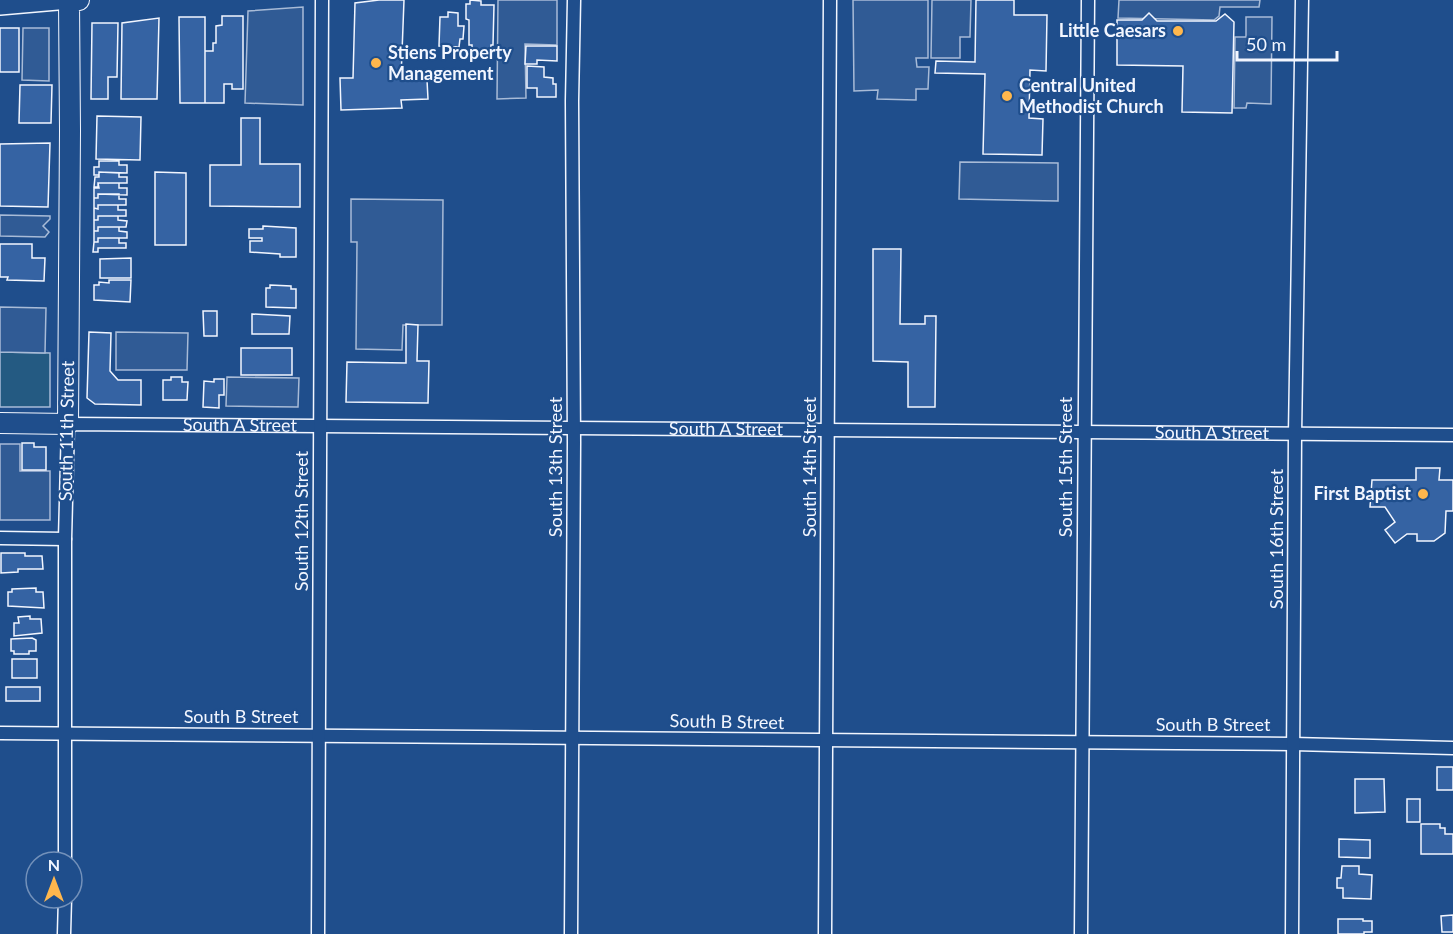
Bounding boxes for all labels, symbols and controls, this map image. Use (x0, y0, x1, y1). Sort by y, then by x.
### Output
place label: Little Caesars (1059, 19, 1166, 41)
marker: Little Caesars (1171, 24, 1185, 38)
scale bar (1237, 24, 1338, 62)
text: 50 m (1246, 33, 1286, 55)
place label: Stiens Property Management (388, 41, 512, 84)
marker: Stiens Property Management (369, 56, 383, 70)
place label: Central United Methodist Church (1019, 74, 1164, 117)
marker: Central United Methodist Church (1000, 89, 1014, 103)
street label: South 11th Street (54, 360, 78, 501)
street label: South 13th Street (544, 396, 566, 537)
street label: South 14th Street (798, 396, 820, 537)
street label: South 15th Street (1054, 396, 1076, 537)
street label: South A Street (183, 413, 298, 436)
street label: South A Street (669, 417, 784, 440)
street label: South A Street (1155, 421, 1270, 444)
street label: South 12th Street (290, 450, 312, 591)
street label: South 16th Street (1265, 468, 1287, 609)
place label: First Baptist (1313, 482, 1411, 504)
marker: First Baptist (1416, 487, 1430, 501)
street label: South B Street (184, 705, 299, 727)
street label: South B Street (669, 709, 785, 733)
street label: South B Street (1156, 713, 1271, 735)
north arrow (24, 850, 84, 910)
text: N (48, 855, 60, 874)

